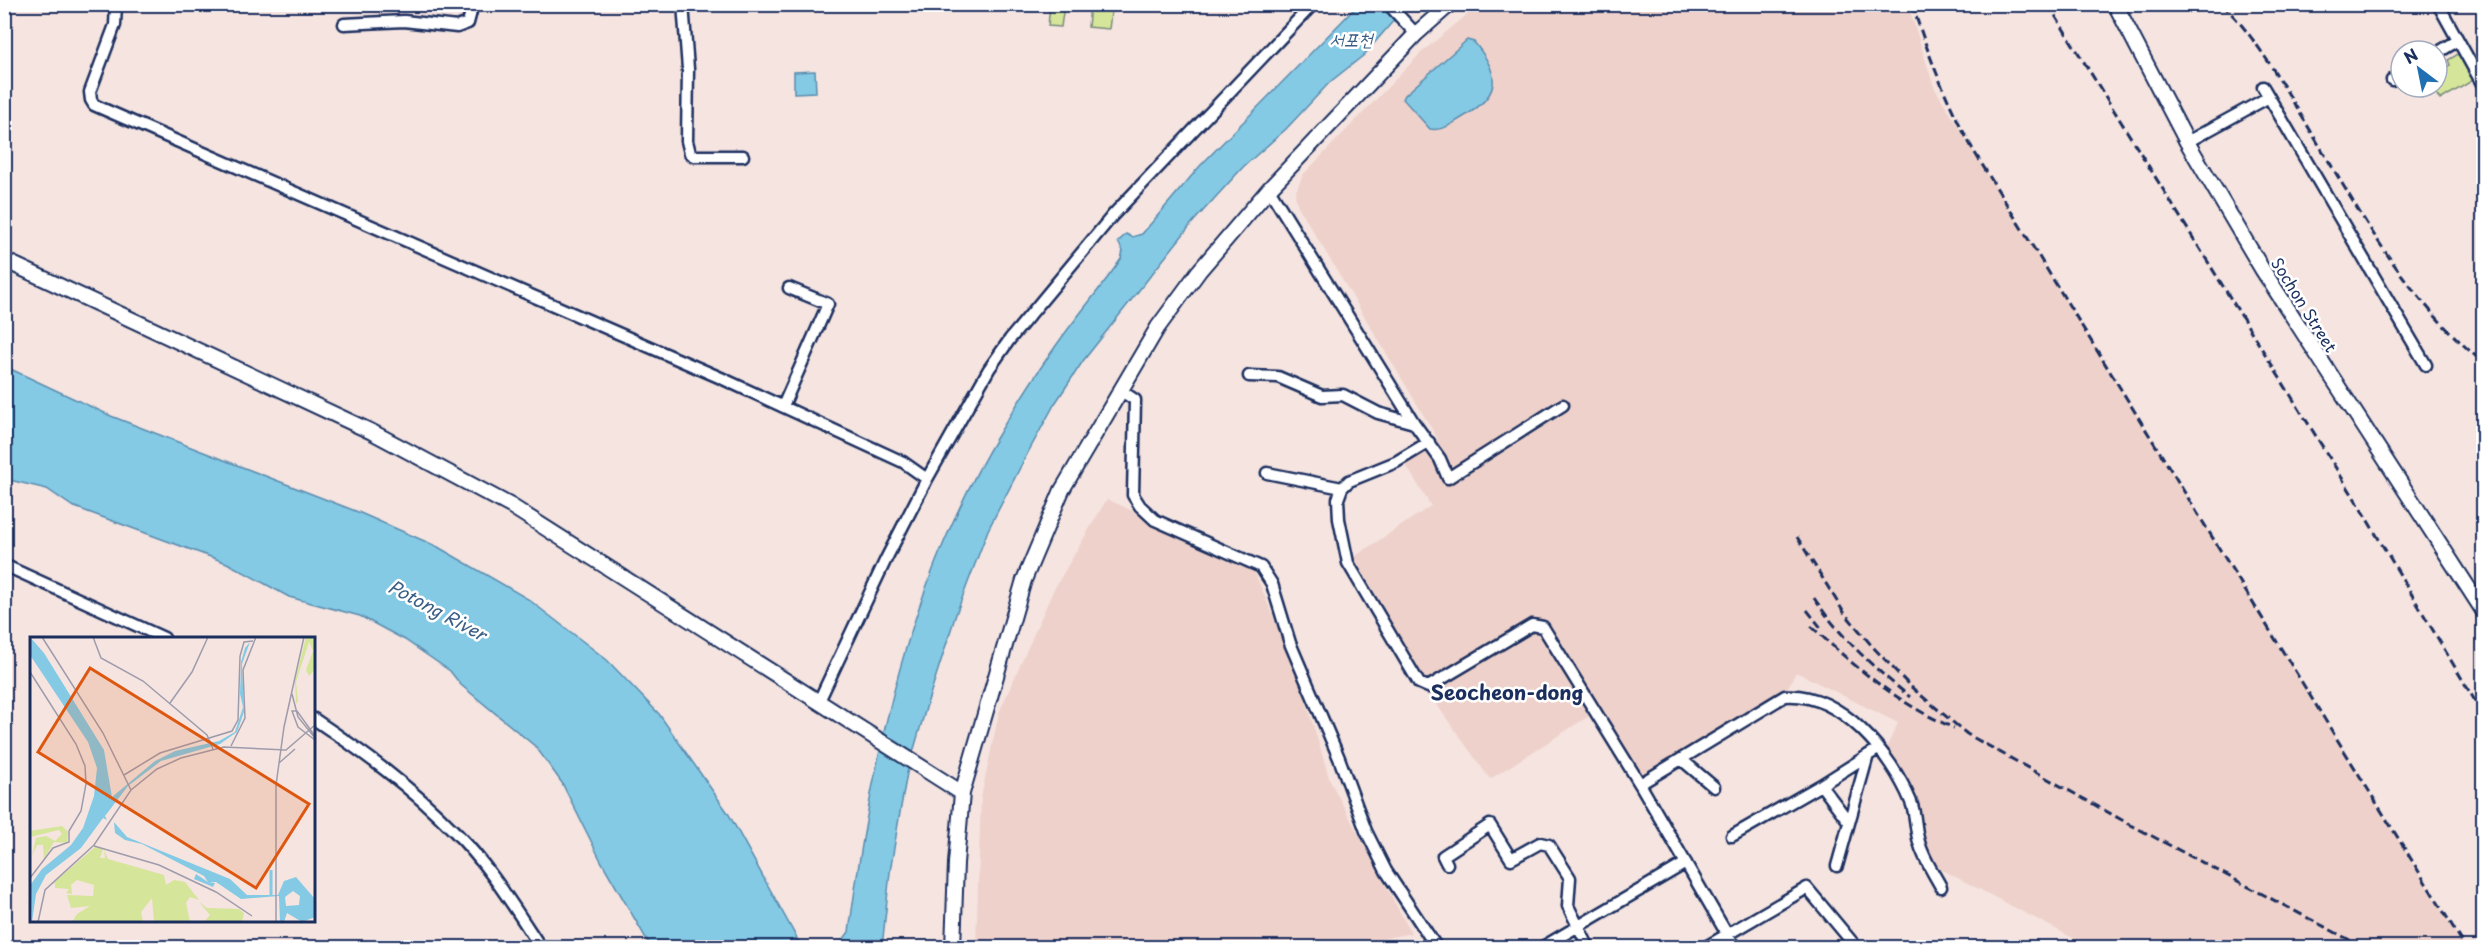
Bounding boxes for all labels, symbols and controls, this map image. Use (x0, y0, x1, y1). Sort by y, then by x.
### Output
water label: 서포천 (1329, 25, 1374, 52)
north arrow (2389, 39, 2449, 99)
text: N (2399, 42, 2422, 69)
street label: Sochon Street (2266, 252, 2344, 357)
water label: Potong River (384, 573, 494, 648)
inset map (30, 637, 315, 922)
district label: Seocheon-dong (1431, 677, 1583, 707)

